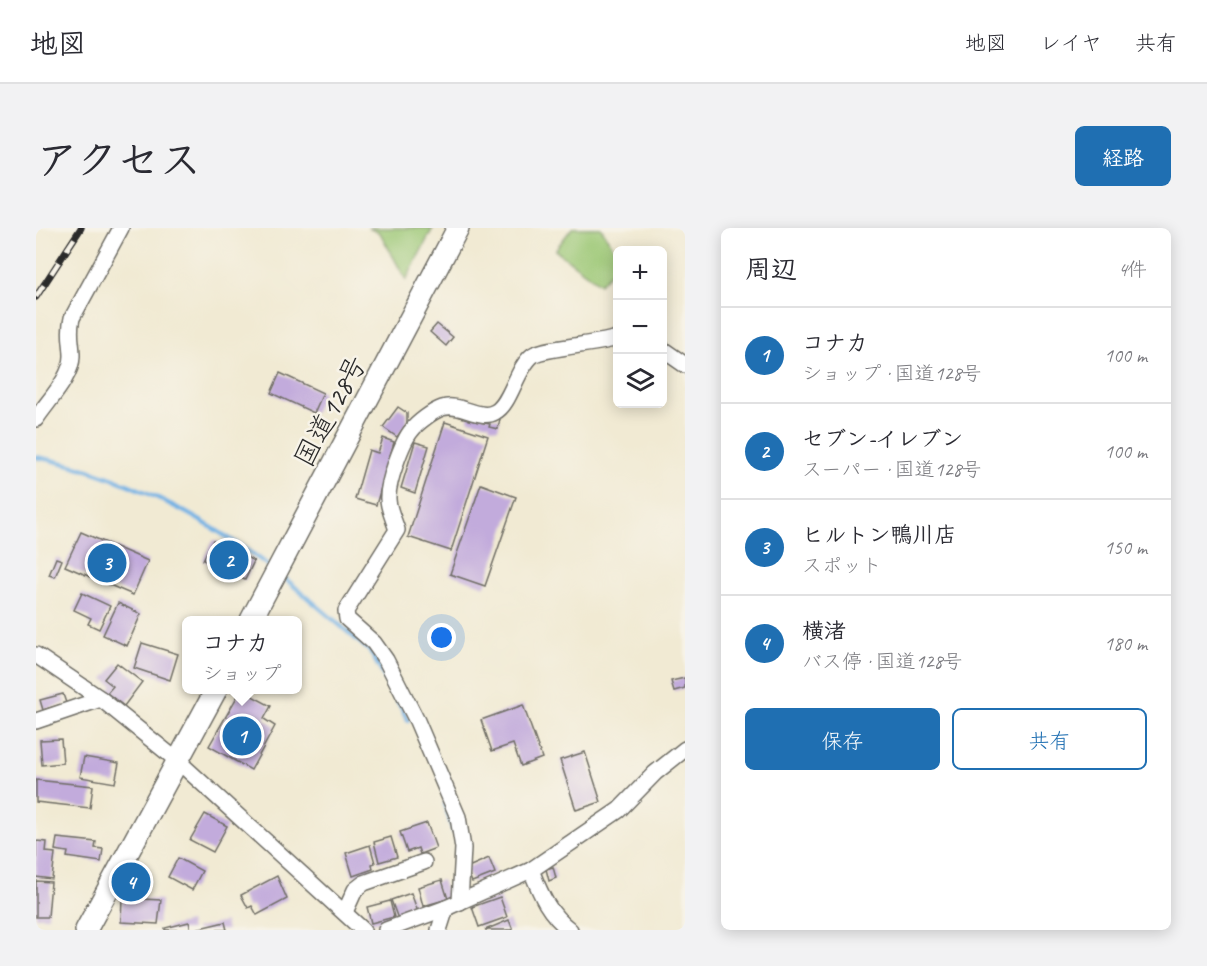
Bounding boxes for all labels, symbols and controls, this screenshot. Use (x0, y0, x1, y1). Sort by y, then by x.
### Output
text: 地図 (30, 26, 86, 61)
text: 地図 (965, 30, 1007, 56)
text: レイヤ (1040, 30, 1102, 56)
text: 共有 (1135, 30, 1177, 56)
button: 経路 (1075, 126, 1171, 186)
text: アクセス (36, 134, 201, 187)
map controls (613, 246, 667, 408)
button: + (613, 246, 667, 300)
text: 周辺 (745, 253, 797, 286)
text: 4件 (1118, 257, 1147, 282)
button: − (613, 300, 667, 354)
text: コナカ (802, 329, 868, 357)
text: 1 (760, 343, 769, 368)
text: 100 m (1104, 343, 1147, 368)
street label: 国道128号 (286, 349, 374, 473)
button: layers (613, 354, 667, 408)
text: ショップ · 国道128号 (802, 361, 982, 386)
text: セブン-イレブン (802, 425, 963, 453)
text: 2 (760, 439, 769, 464)
text: 100 m (1104, 439, 1147, 464)
text: スーパー · 国道128号 (802, 457, 982, 482)
text: ヒルトン鴨川店 (802, 521, 956, 549)
text: 3 (760, 535, 769, 560)
text: 150 m (1104, 535, 1147, 560)
pin: 2 (210, 538, 248, 582)
pin: 3 (88, 540, 126, 586)
text: スポット (802, 553, 882, 578)
popup (182, 616, 302, 694)
text: 横渚 (802, 617, 846, 645)
your location (427, 623, 456, 652)
text: コナカ (202, 629, 268, 657)
text: 4 (760, 631, 769, 656)
text: 180 m (1104, 631, 1147, 656)
text: バス停 · 国道128号 (802, 649, 962, 674)
text: ショップ (202, 661, 282, 686)
button: 保存 (745, 708, 940, 770)
button: 共有 (952, 708, 1147, 770)
pin: 1 (222, 714, 262, 758)
pin: 4 (112, 860, 151, 904)

